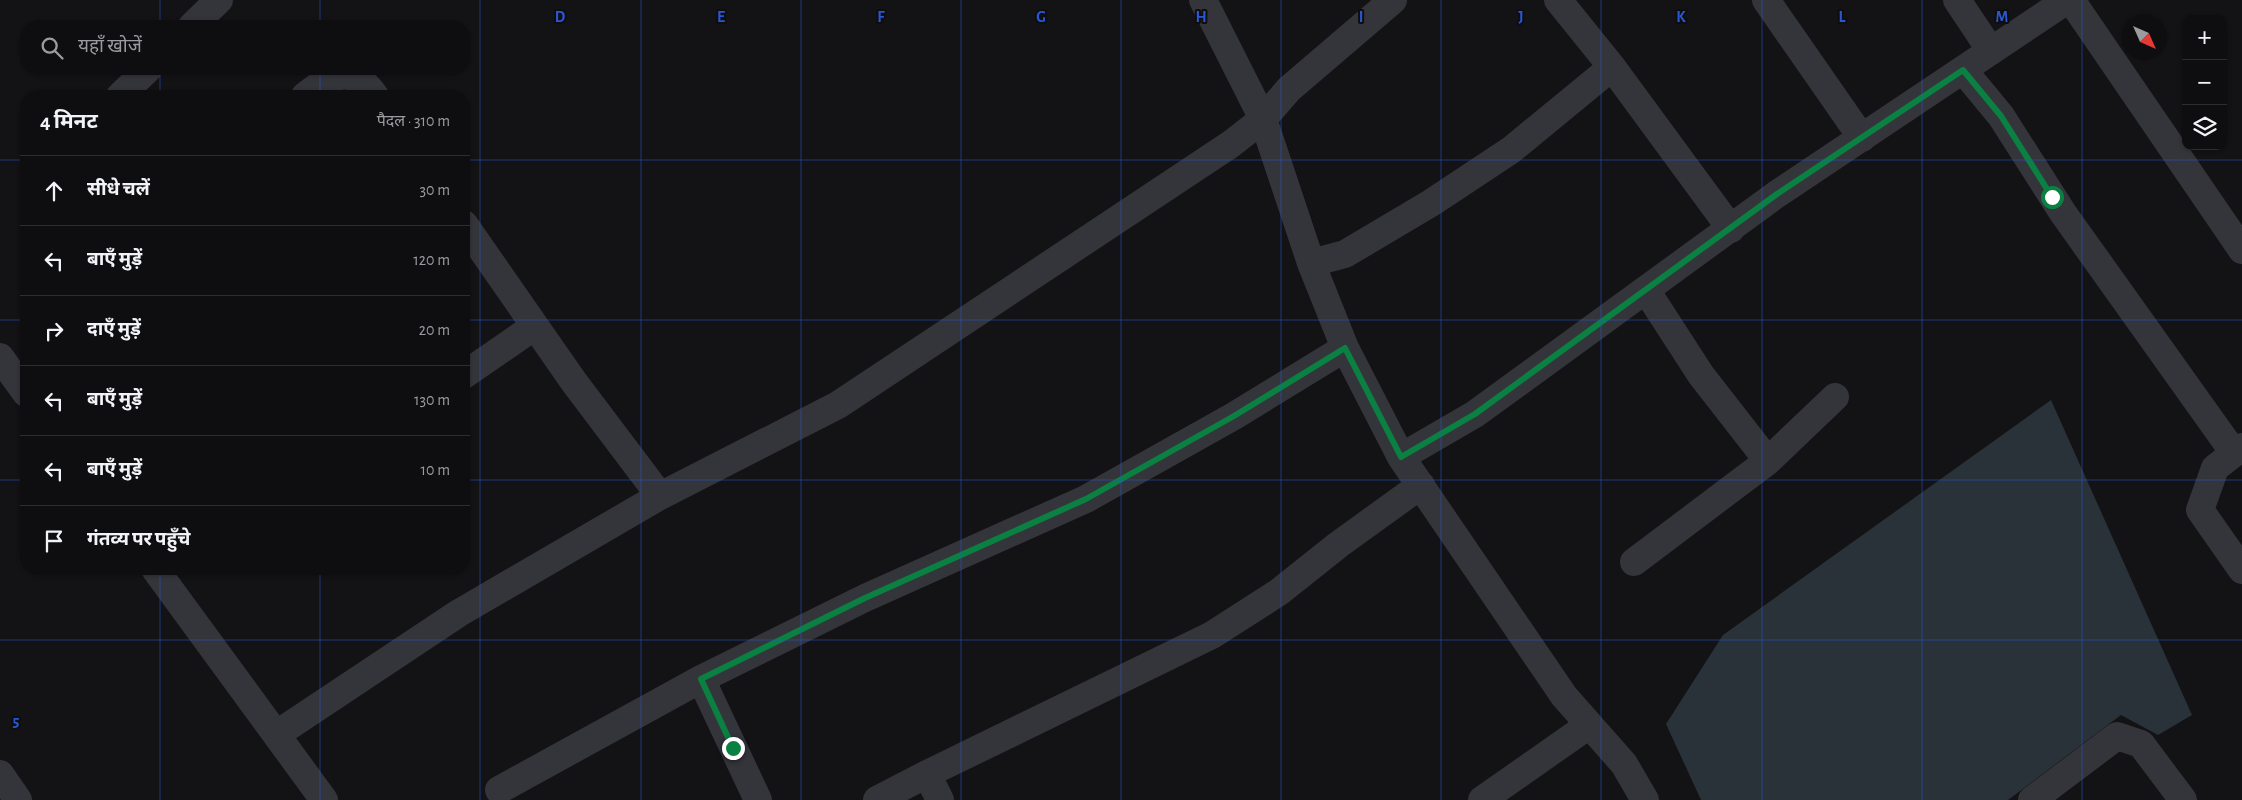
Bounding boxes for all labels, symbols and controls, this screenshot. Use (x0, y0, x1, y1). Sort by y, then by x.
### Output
text: D (555, 9, 566, 25)
text: E (717, 9, 725, 25)
text: F (877, 9, 885, 25)
text: G (1036, 9, 1046, 25)
text: H (1195, 9, 1207, 25)
text: I (1359, 9, 1363, 25)
text: J (1518, 9, 1524, 25)
text: K (1676, 9, 1686, 25)
text: L (1839, 9, 1846, 25)
text: M (1996, 9, 2008, 25)
north arrow (2122, 15, 2167, 60)
map controls (2182, 15, 2227, 150)
button: + (2182, 15, 2227, 60)
search box (20, 20, 470, 75)
icon: search (38, 34, 66, 62)
text: यहाँ खोजें (78, 37, 142, 56)
button: − (2182, 60, 2227, 105)
button: layers (2182, 105, 2227, 150)
text: 4 मिनट (40, 111, 98, 132)
text: पैदल · 310 m (377, 113, 450, 129)
icon: ahead (40, 177, 68, 205)
text: सीधे चलें (87, 180, 150, 199)
text: 30 m (420, 182, 450, 198)
route start (2041, 186, 2064, 209)
icon: left (40, 247, 68, 275)
text: बाएँ मुड़ें (87, 250, 142, 269)
text: 120 m (413, 252, 450, 268)
icon: right (40, 317, 68, 345)
text: दाएँ मुड़ें (87, 320, 141, 339)
text: 20 m (419, 322, 450, 338)
icon: left (40, 387, 68, 415)
text: बाएँ मुड़ें (87, 390, 142, 409)
text: 130 m (414, 392, 450, 408)
icon: left (40, 457, 68, 485)
text: बाएँ मुड़ें (87, 460, 142, 479)
text: 10 m (421, 462, 450, 478)
icon: arrive (40, 527, 68, 555)
text: गंतव्य पर पहुँचे (87, 530, 190, 549)
text: 5 (13, 713, 20, 729)
route end (722, 737, 745, 760)

